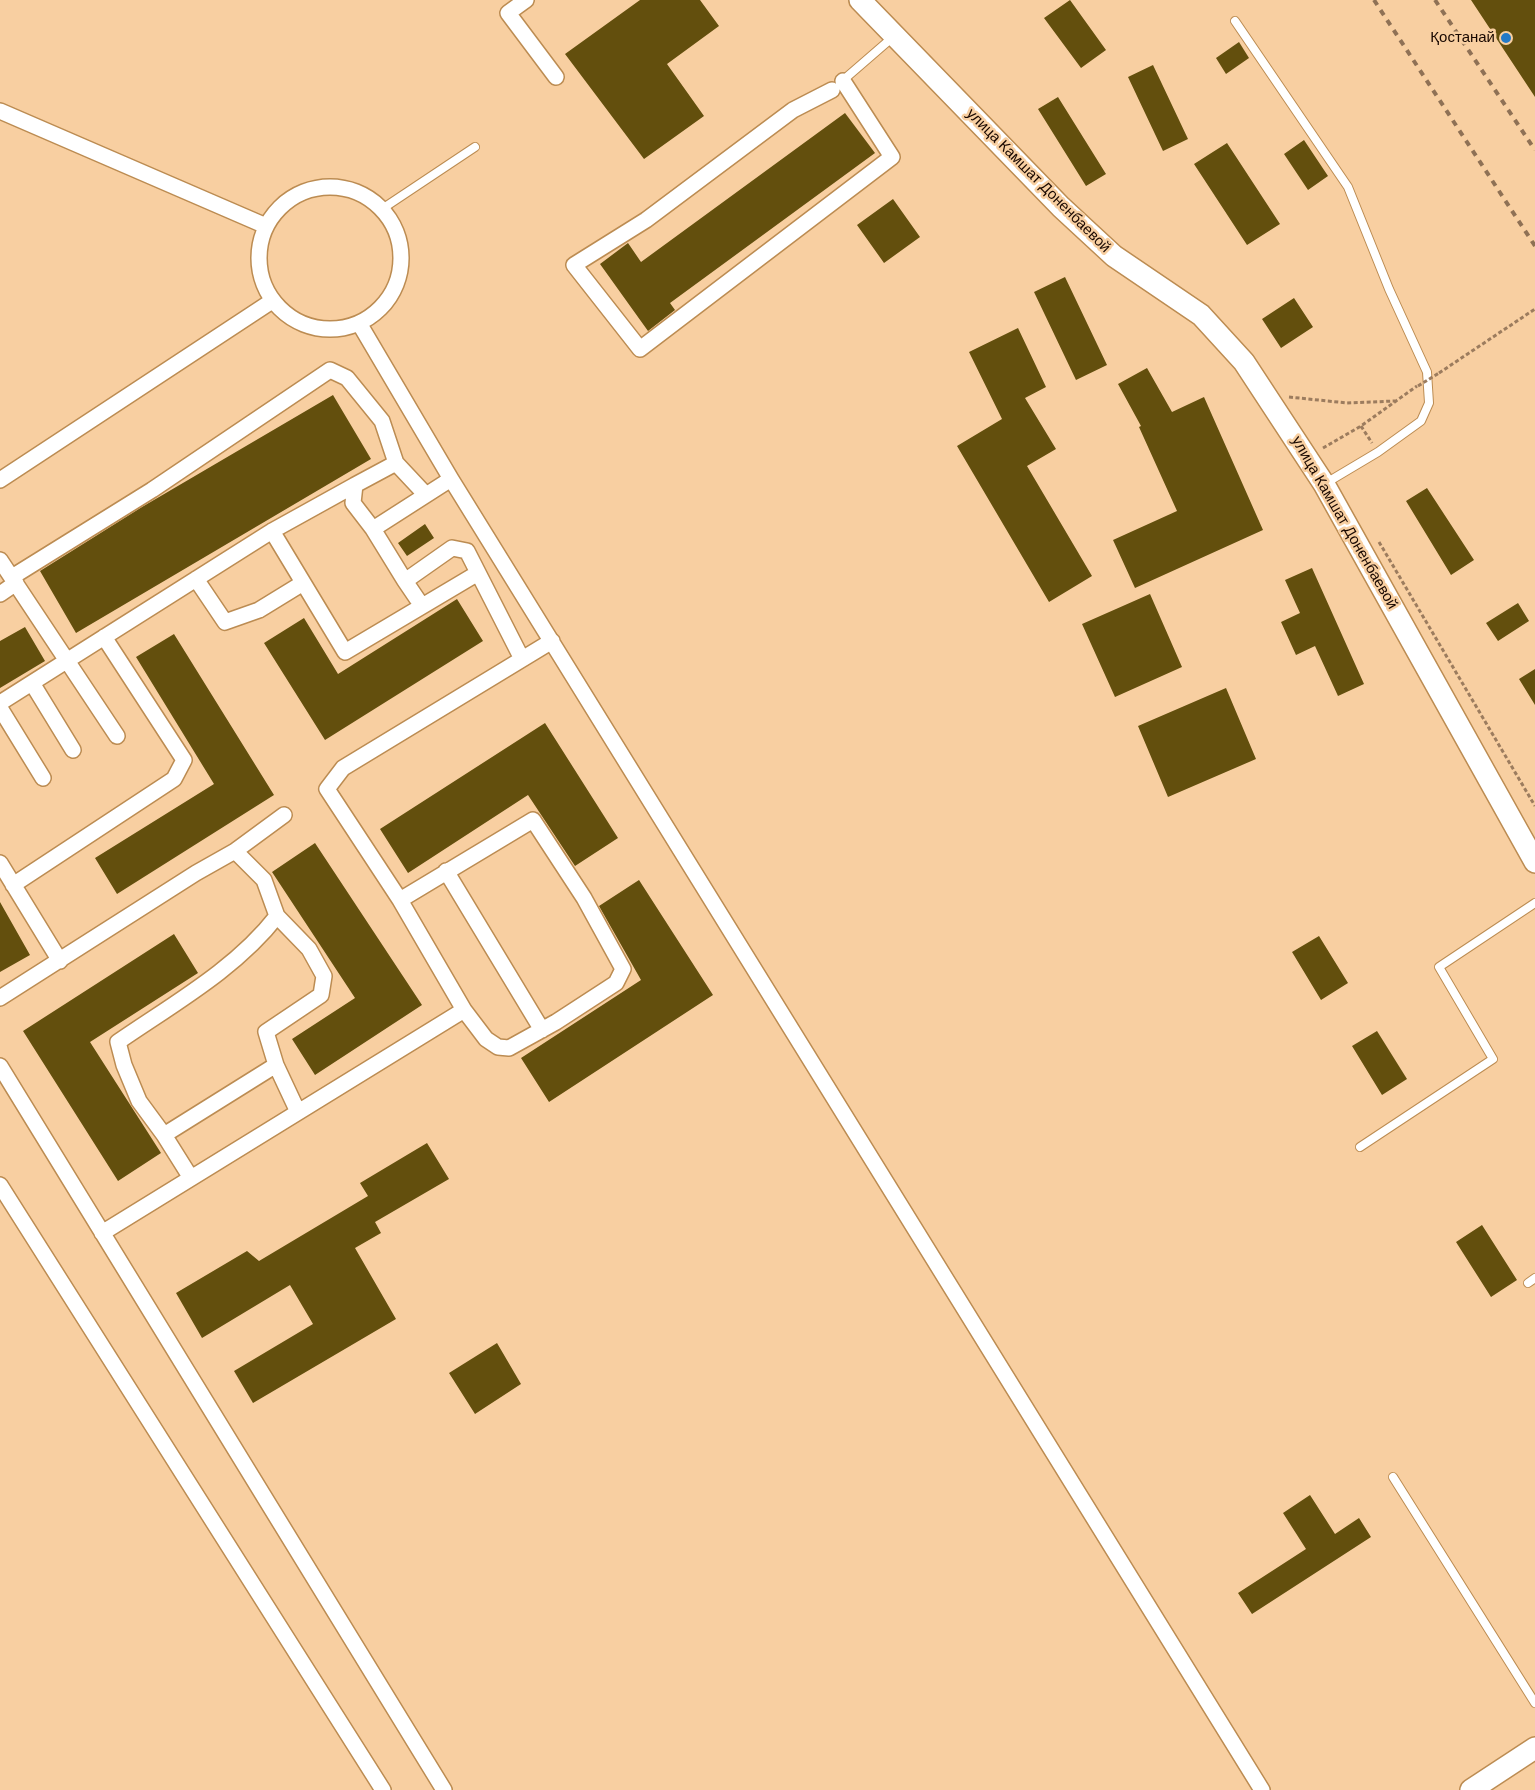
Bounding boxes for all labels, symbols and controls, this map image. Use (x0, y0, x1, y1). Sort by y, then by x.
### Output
place label: Қостанай (1430, 29, 1495, 47)
marker: Қостанай (1499, 31, 1513, 45)
street label: улица Камшат Доненбаевой (962, 105, 1114, 257)
street label: улица Камшат Доненбаевой (1287, 433, 1401, 613)

